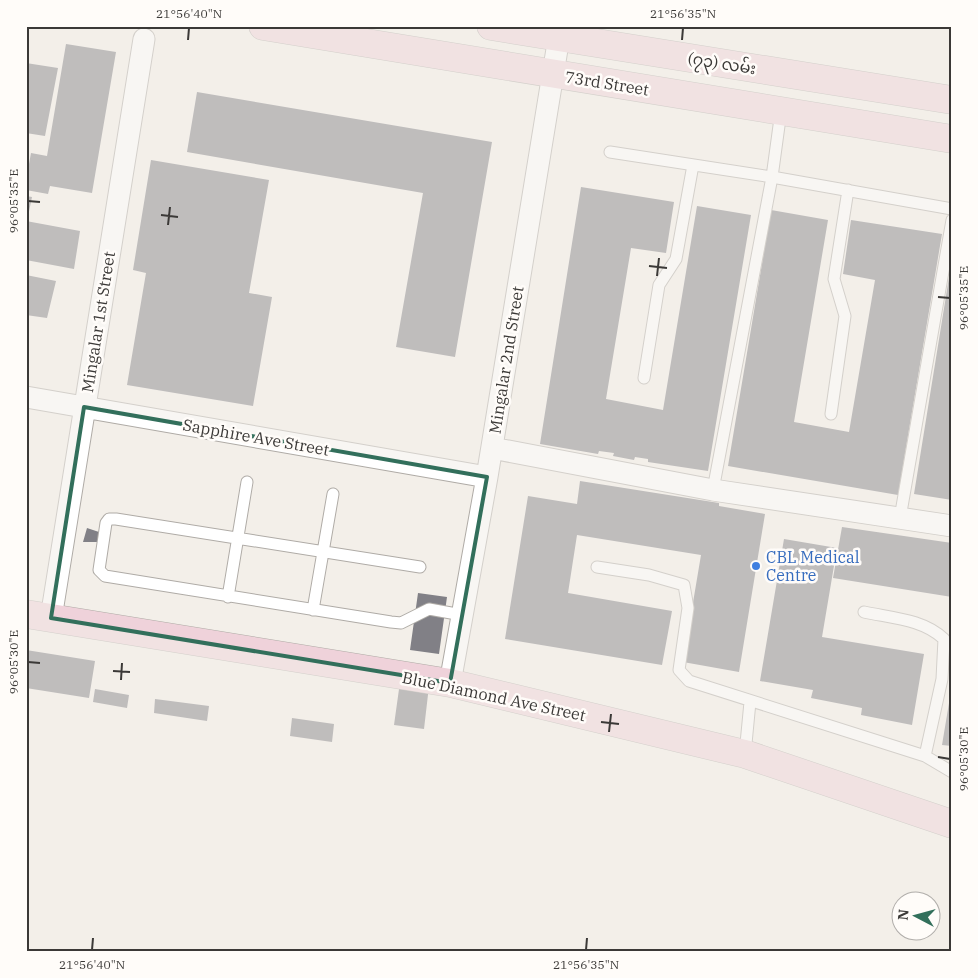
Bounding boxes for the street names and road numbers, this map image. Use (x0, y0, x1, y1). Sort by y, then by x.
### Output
street label: (၇၃) လမ်း (686, 47, 758, 82)
street label: 73rd Street (564, 66, 651, 100)
street label: Mingalar 1st Street (77, 250, 119, 394)
street label: Mingalar 2nd Street (484, 284, 528, 435)
street label: Sapphire Ave Street (181, 414, 331, 460)
street label: Blue Diamond Ave Street (401, 667, 588, 725)

